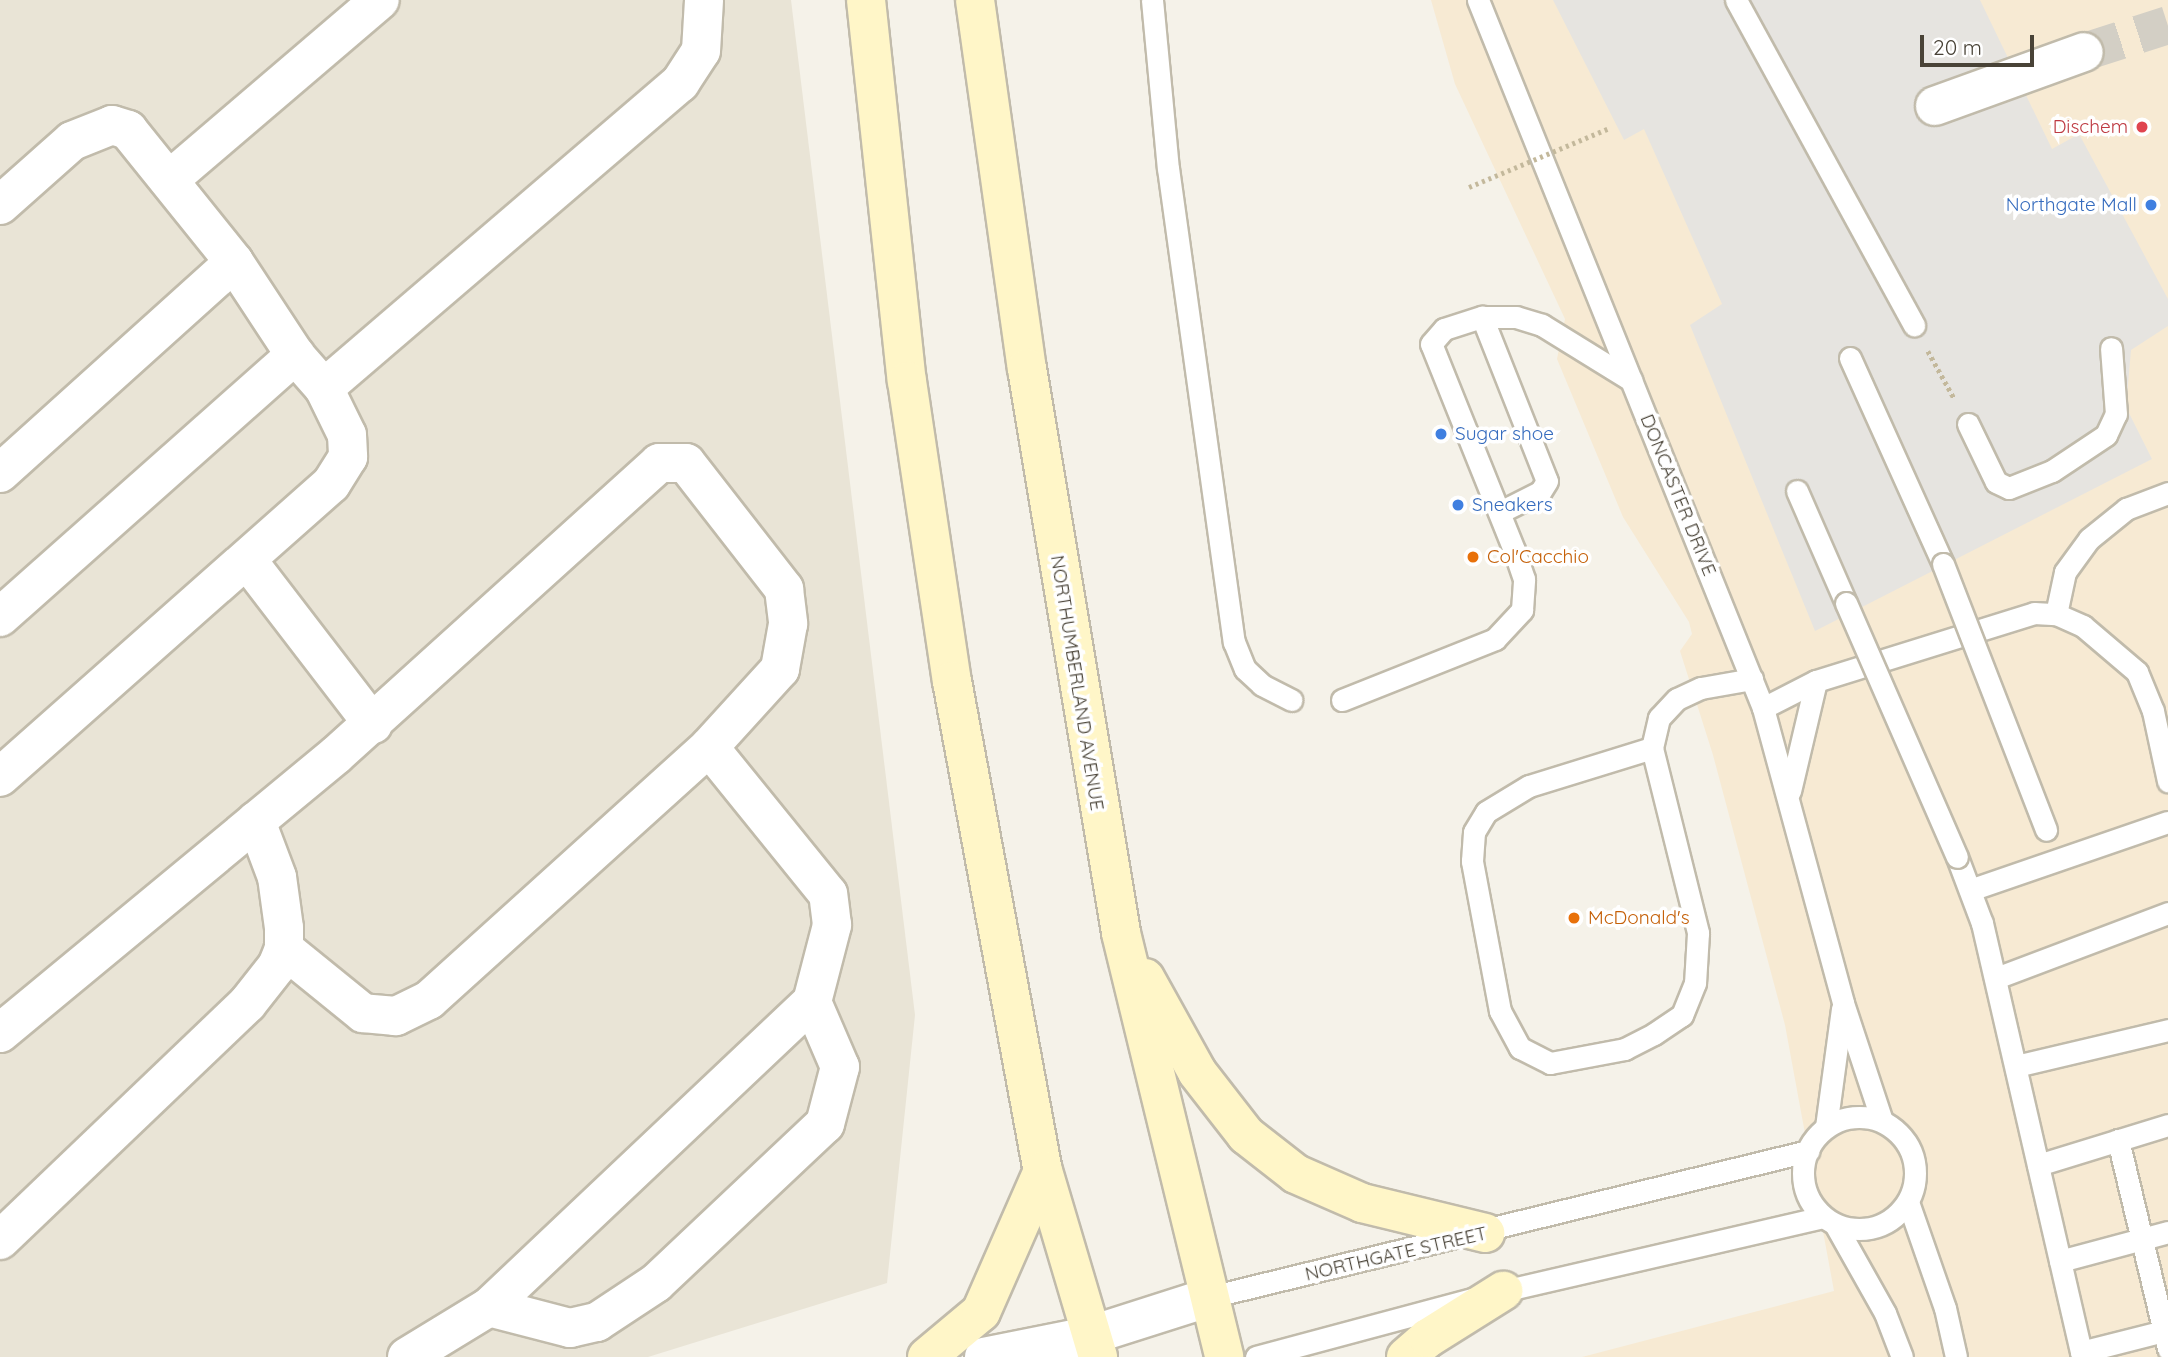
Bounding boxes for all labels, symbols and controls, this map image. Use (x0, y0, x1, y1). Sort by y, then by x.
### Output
scale bar (1923, 21, 2037, 65)
text: 20 m (1933, 34, 1982, 60)
place label: Dischem (2053, 116, 2128, 138)
marker: Dischem (2134, 119, 2150, 135)
place label: Northgate Mall (2006, 194, 2137, 216)
marker: Northgate Mall (2143, 197, 2159, 213)
street label: DONCASTER DRIVE (1635, 411, 1721, 579)
place label: Sugar shoe (1455, 423, 1554, 445)
marker: Sugar shoe (1433, 426, 1449, 442)
place label: Sneakers (1472, 494, 1553, 516)
marker: Sneakers (1450, 497, 1466, 513)
place label: Col'Cacchio (1487, 546, 1589, 568)
marker: Col'Cacchio (1465, 549, 1481, 565)
street label: NORTHUMBERLAND AVENUE (1046, 554, 1108, 812)
place label: McDonald's (1588, 907, 1690, 929)
marker: McDonald's (1566, 910, 1582, 926)
street label: NORTHGATE STREET (1303, 1222, 1489, 1286)

